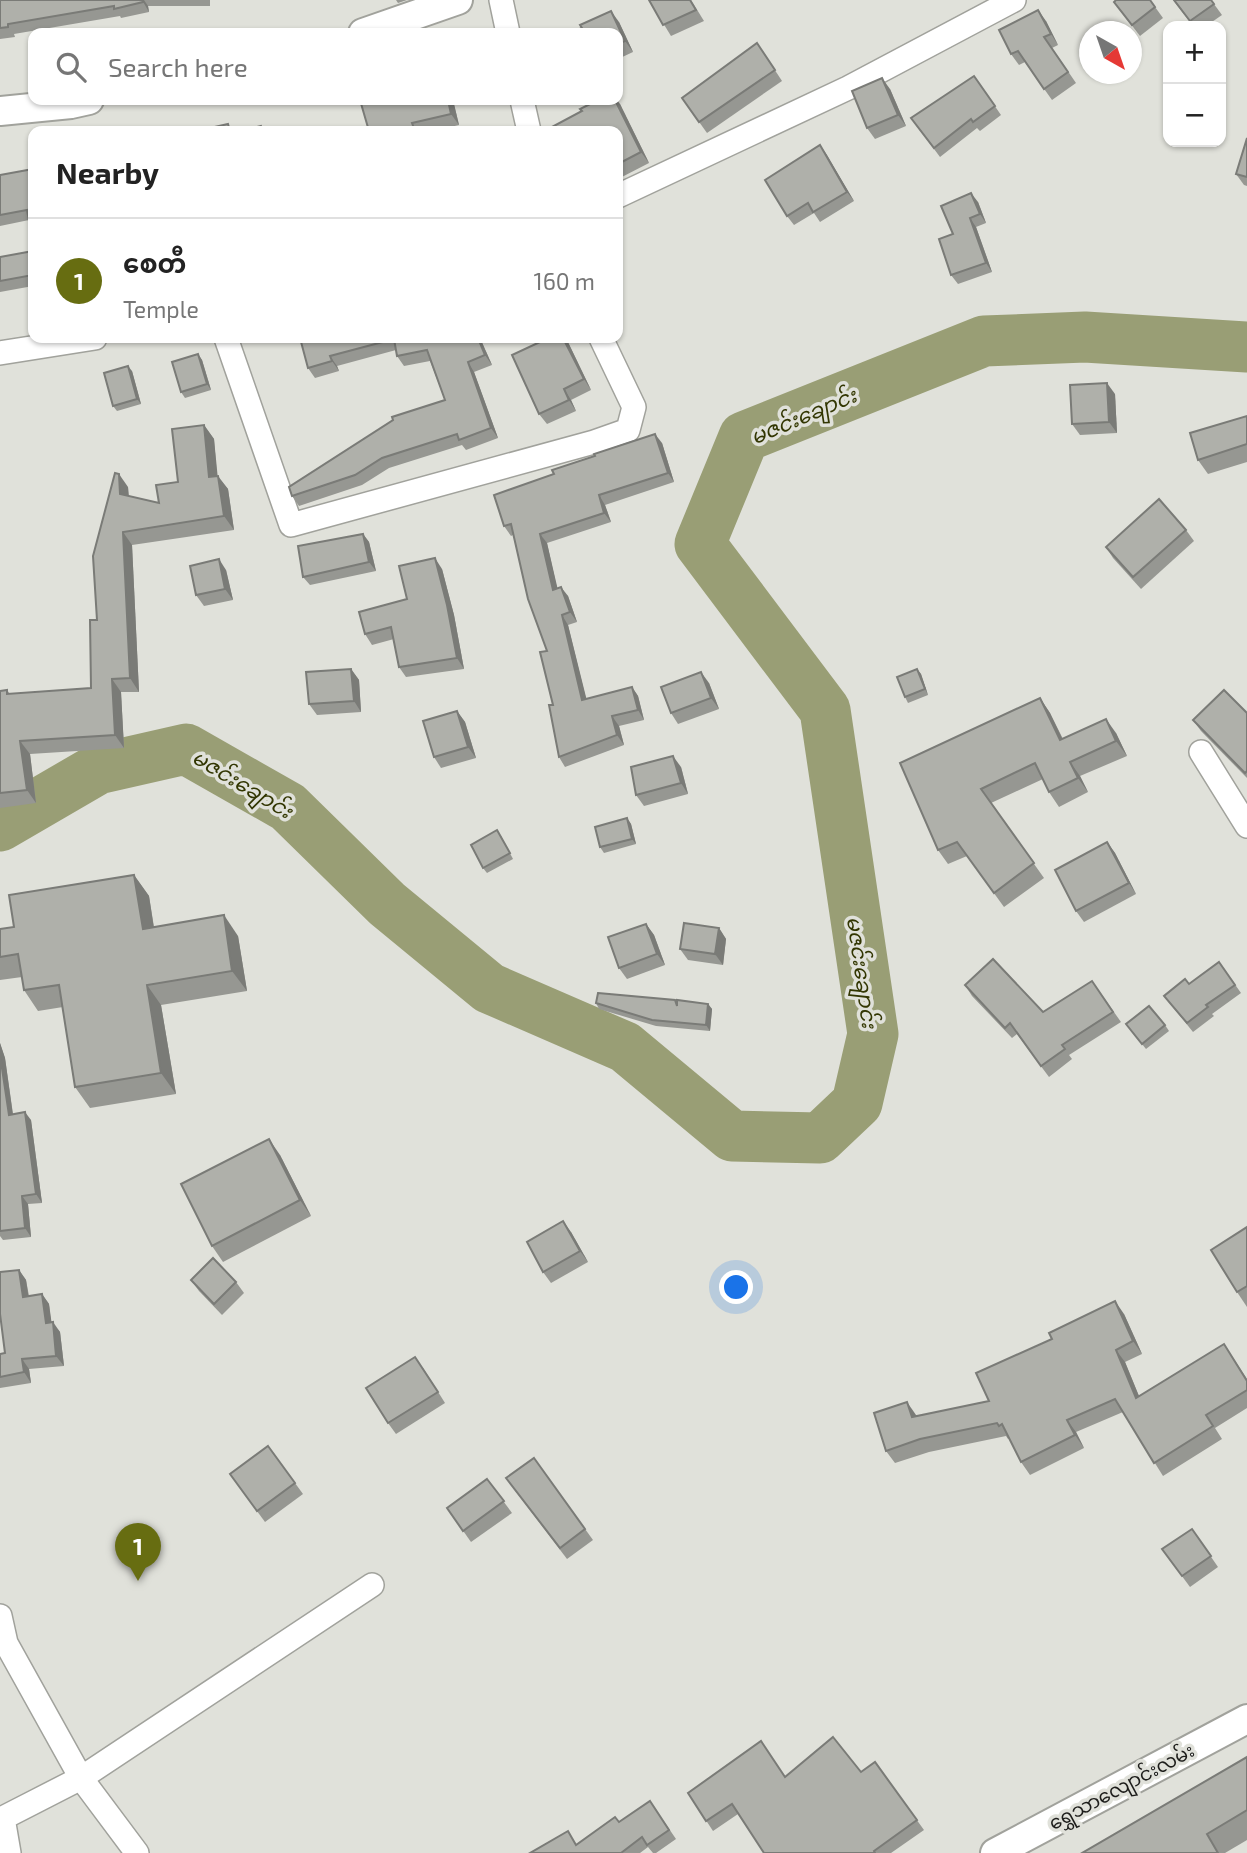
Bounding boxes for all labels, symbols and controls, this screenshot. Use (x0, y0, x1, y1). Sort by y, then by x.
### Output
north arrow (1079, 21, 1142, 84)
map controls (1163, 21, 1226, 147)
button: + (1163, 21, 1226, 84)
search box (28, 28, 623, 105)
icon: search (52, 48, 90, 86)
text: Search here (108, 51, 248, 82)
button: − (1163, 84, 1226, 147)
text: Nearby (56, 154, 159, 190)
text: စေတီ (123, 247, 186, 278)
text: 1 (74, 267, 84, 295)
text: 160 m (534, 267, 595, 295)
text: Temple (123, 295, 199, 323)
water label: မဇင်းချောင်း (746, 380, 864, 454)
water label: မဇင်းချောင်း (185, 742, 300, 829)
water label: မဇင်းချောင်း (837, 914, 884, 1032)
your location (719, 1270, 753, 1304)
pin: 1 (115, 1523, 161, 1581)
street label: ရွှေသာလျောင်းလမ်း (1043, 1736, 1200, 1838)

